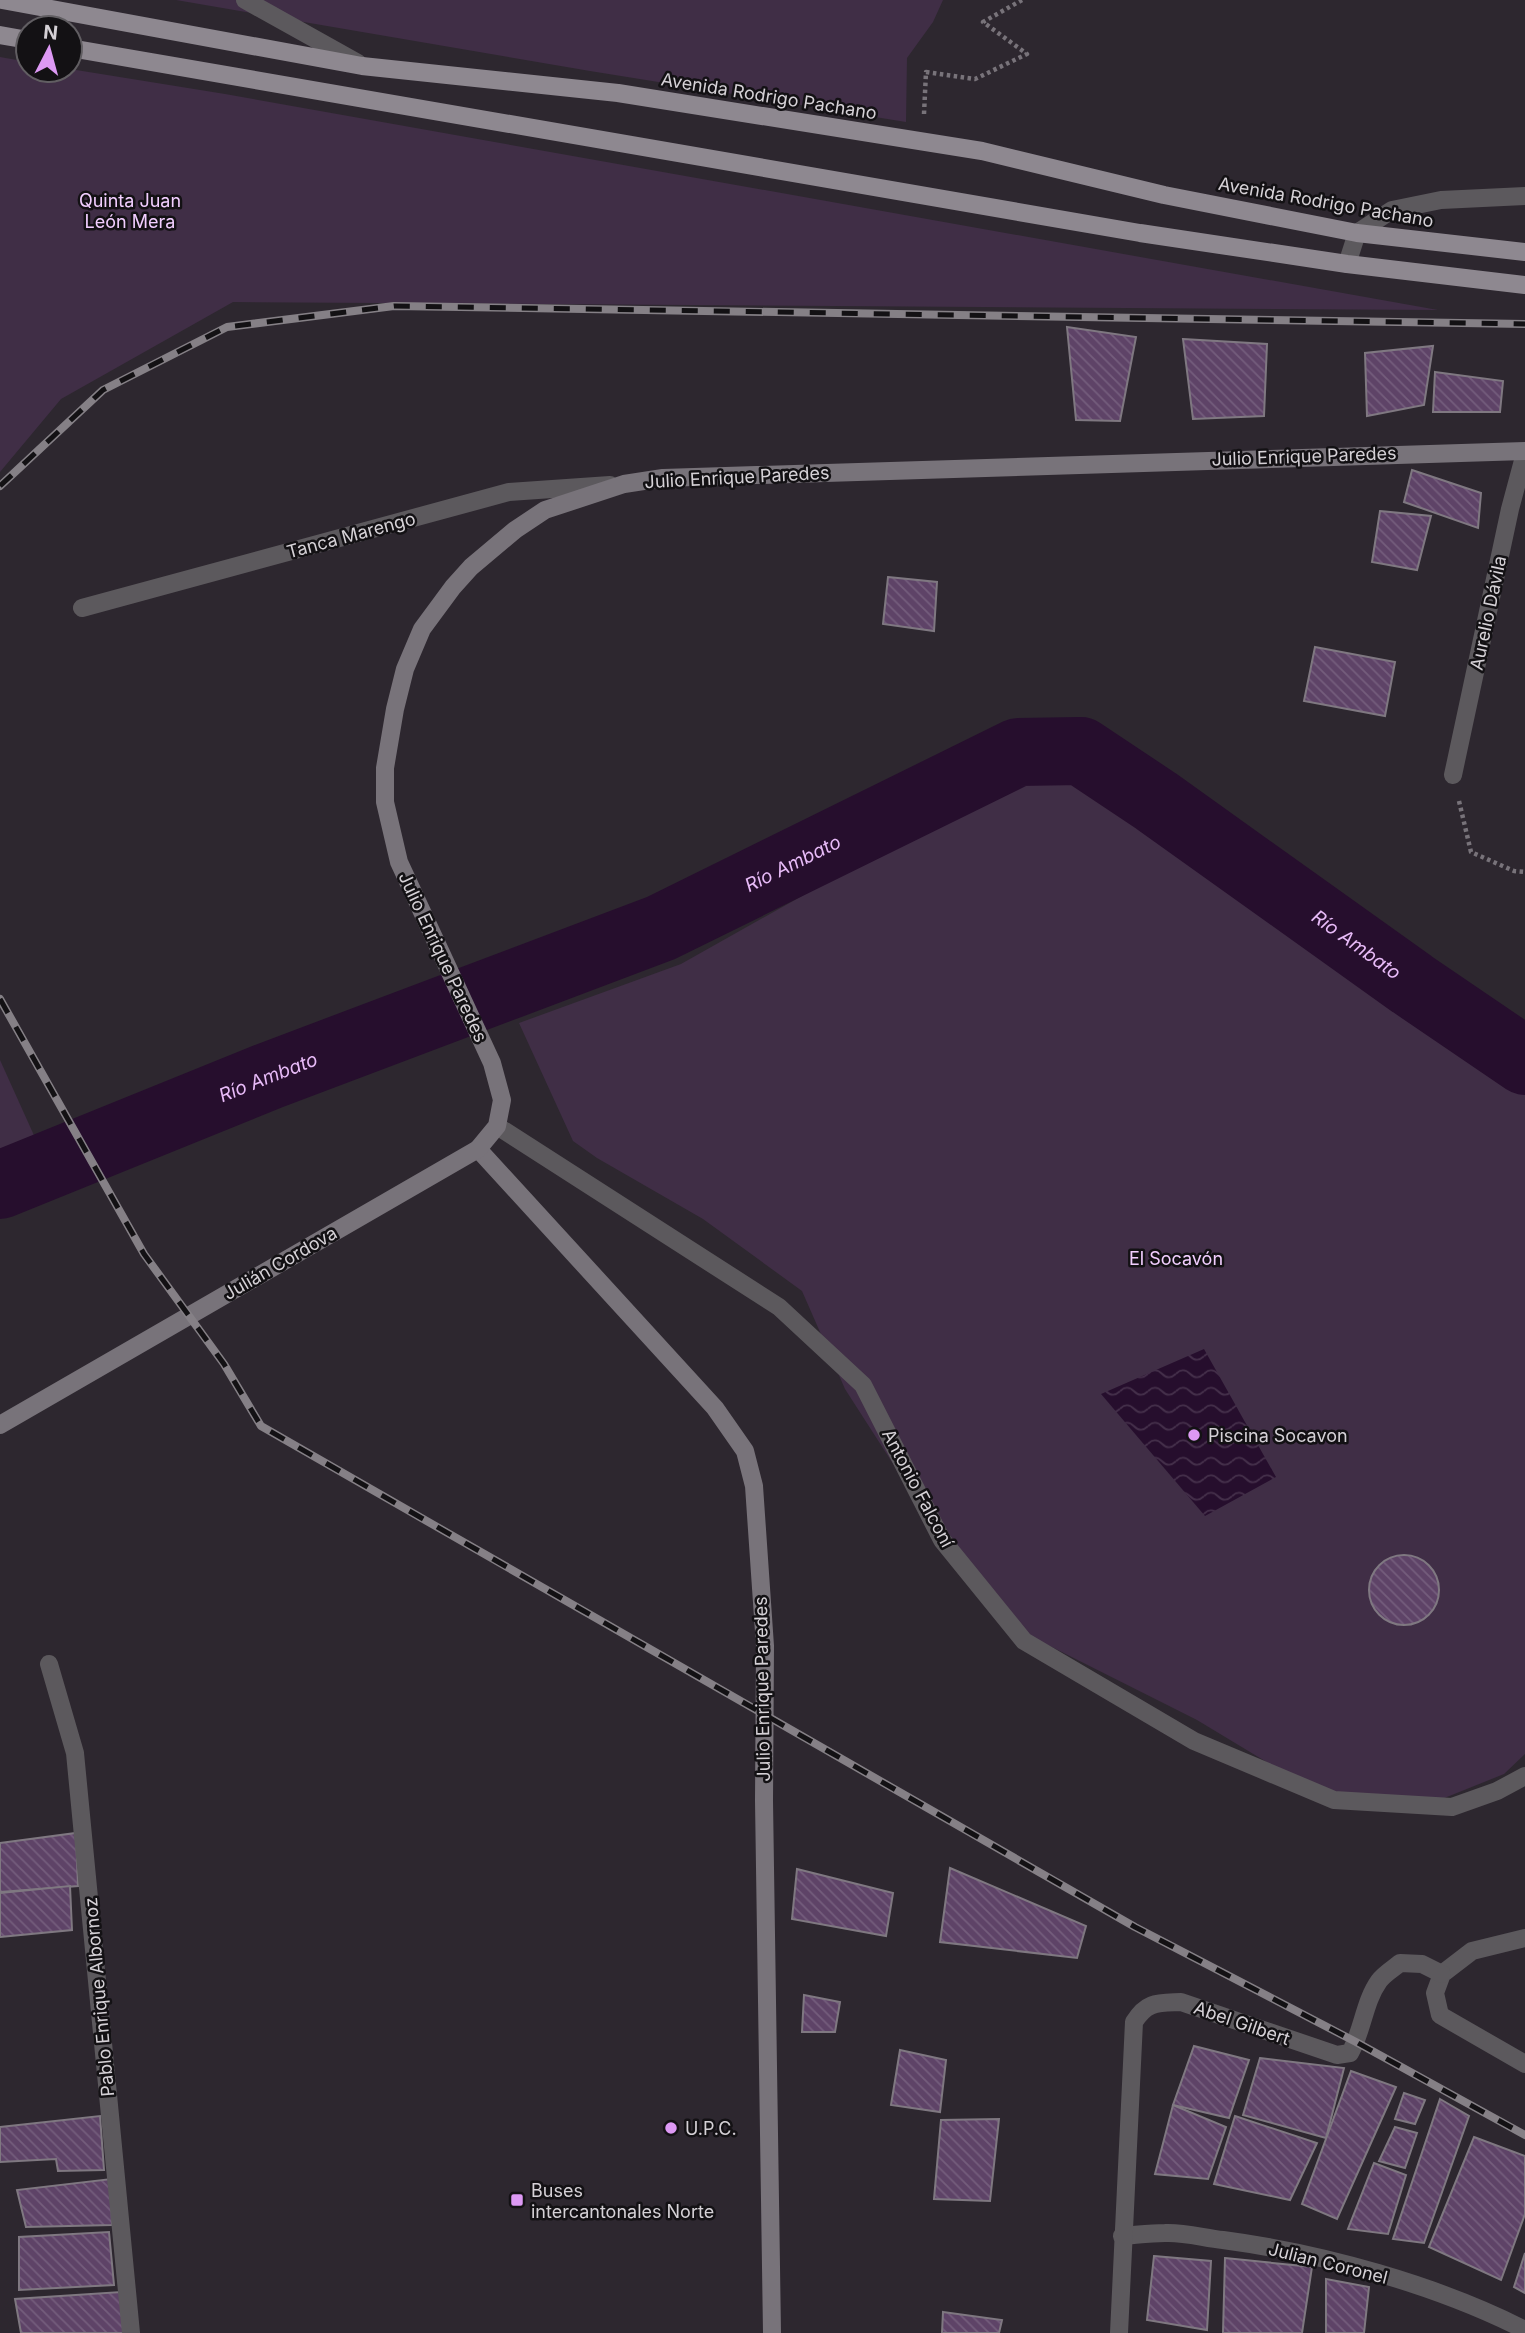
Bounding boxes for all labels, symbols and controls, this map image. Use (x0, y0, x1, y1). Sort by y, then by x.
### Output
north arrow (14, 14, 84, 84)
text: N (42, 20, 59, 45)
street label: Avenida Rodrigo Pachano (660, 69, 878, 123)
street label: Avenida Rodrigo Pachano (1217, 173, 1435, 231)
park label: Quinta Juan León Mera (79, 190, 181, 232)
street label: Julio Enrique Paredes (1211, 442, 1397, 470)
street label: Julio Enrique Paredes (644, 462, 830, 492)
street label: Tanca Marengo (284, 508, 418, 562)
street label: Aurelio Dávila (1466, 554, 1510, 672)
water label: Río Ambato (741, 830, 844, 896)
street label: Julio Enrique Paredes (394, 869, 492, 1045)
water label: Río Ambato (1308, 905, 1406, 984)
water label: Río Ambato (215, 1047, 321, 1107)
street label: Julián Cordova (220, 1222, 340, 1304)
park label: El Socavón (1129, 1248, 1223, 1269)
street label: Antonio Falconí (878, 1425, 958, 1551)
place label: Piscina Socavon (1208, 1425, 1348, 1446)
marker: Piscina Socavon (1186, 1427, 1202, 1443)
street label: Julio Enrique Paredes (750, 1596, 774, 1782)
street label: Pablo Enrique Albornoz (80, 1897, 118, 2097)
street label: Abel Gilbert (1191, 1997, 1293, 2049)
place label: U.P.C. (685, 2118, 737, 2139)
marker: U.P.C. (663, 2120, 679, 2136)
place label: Buses intercantonales Norte (531, 2180, 714, 2222)
marker: Buses intercantonales Norte (509, 2192, 525, 2208)
street label: Julian Coronel (1266, 2238, 1390, 2288)

